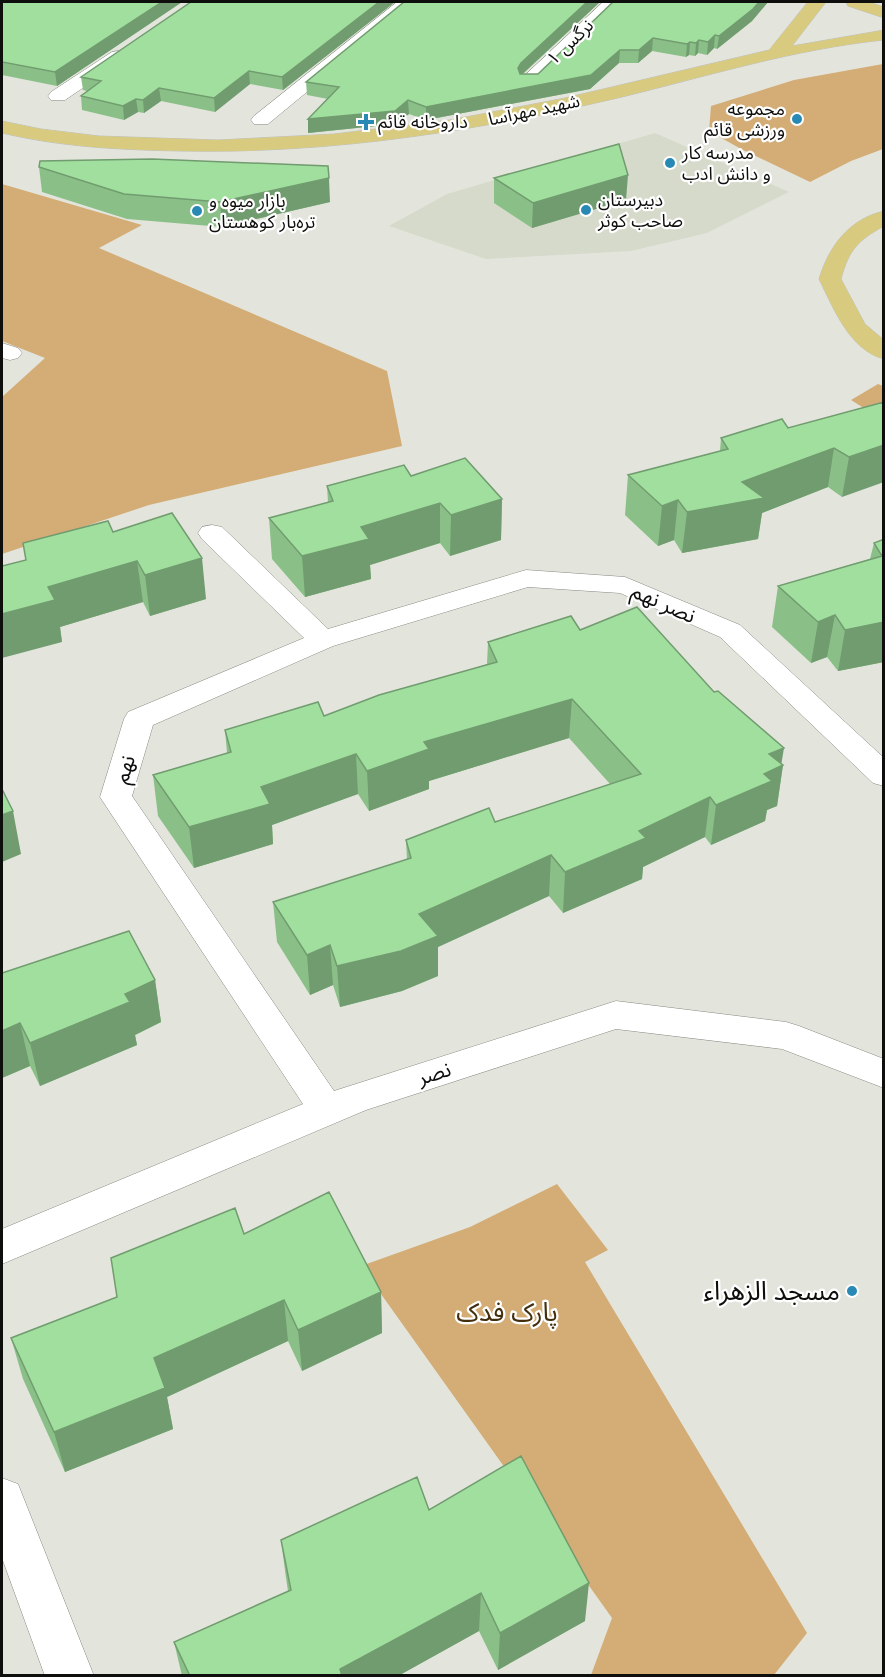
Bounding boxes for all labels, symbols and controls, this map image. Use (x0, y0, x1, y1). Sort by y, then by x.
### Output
street label: نرگس ۱ (542, 14, 598, 70)
street label: شهید مهرآسا (486, 90, 582, 130)
place label: مجموعه ورزشی قائم (704, 98, 785, 143)
place label: داروخانه قائم (378, 111, 468, 135)
marker: مجموعه ورزشی قائم (790, 112, 804, 126)
marker: داروخانه قائم (359, 115, 373, 129)
place label: مدرسه کار و دانش ادب (681, 142, 771, 185)
marker: مدرسه کار و دانش ادب (663, 156, 677, 170)
place label: دبيرستان صاحب كوثر (597, 189, 683, 232)
place label: بازار میوه و تره‌بار کوهستان (209, 190, 315, 233)
marker: دبيرستان صاحب كوثر (579, 203, 593, 217)
marker: بازار میوه و تره‌بار کوهستان (190, 204, 204, 218)
street label: نصر نهم (627, 578, 700, 631)
street label: نهم (108, 752, 143, 787)
street label: نصر (413, 1056, 454, 1090)
place label: مسجد الزهراء (703, 1275, 840, 1307)
marker: مسجد الزهراء (845, 1284, 859, 1298)
park label: پارک فدک (456, 1296, 558, 1329)

